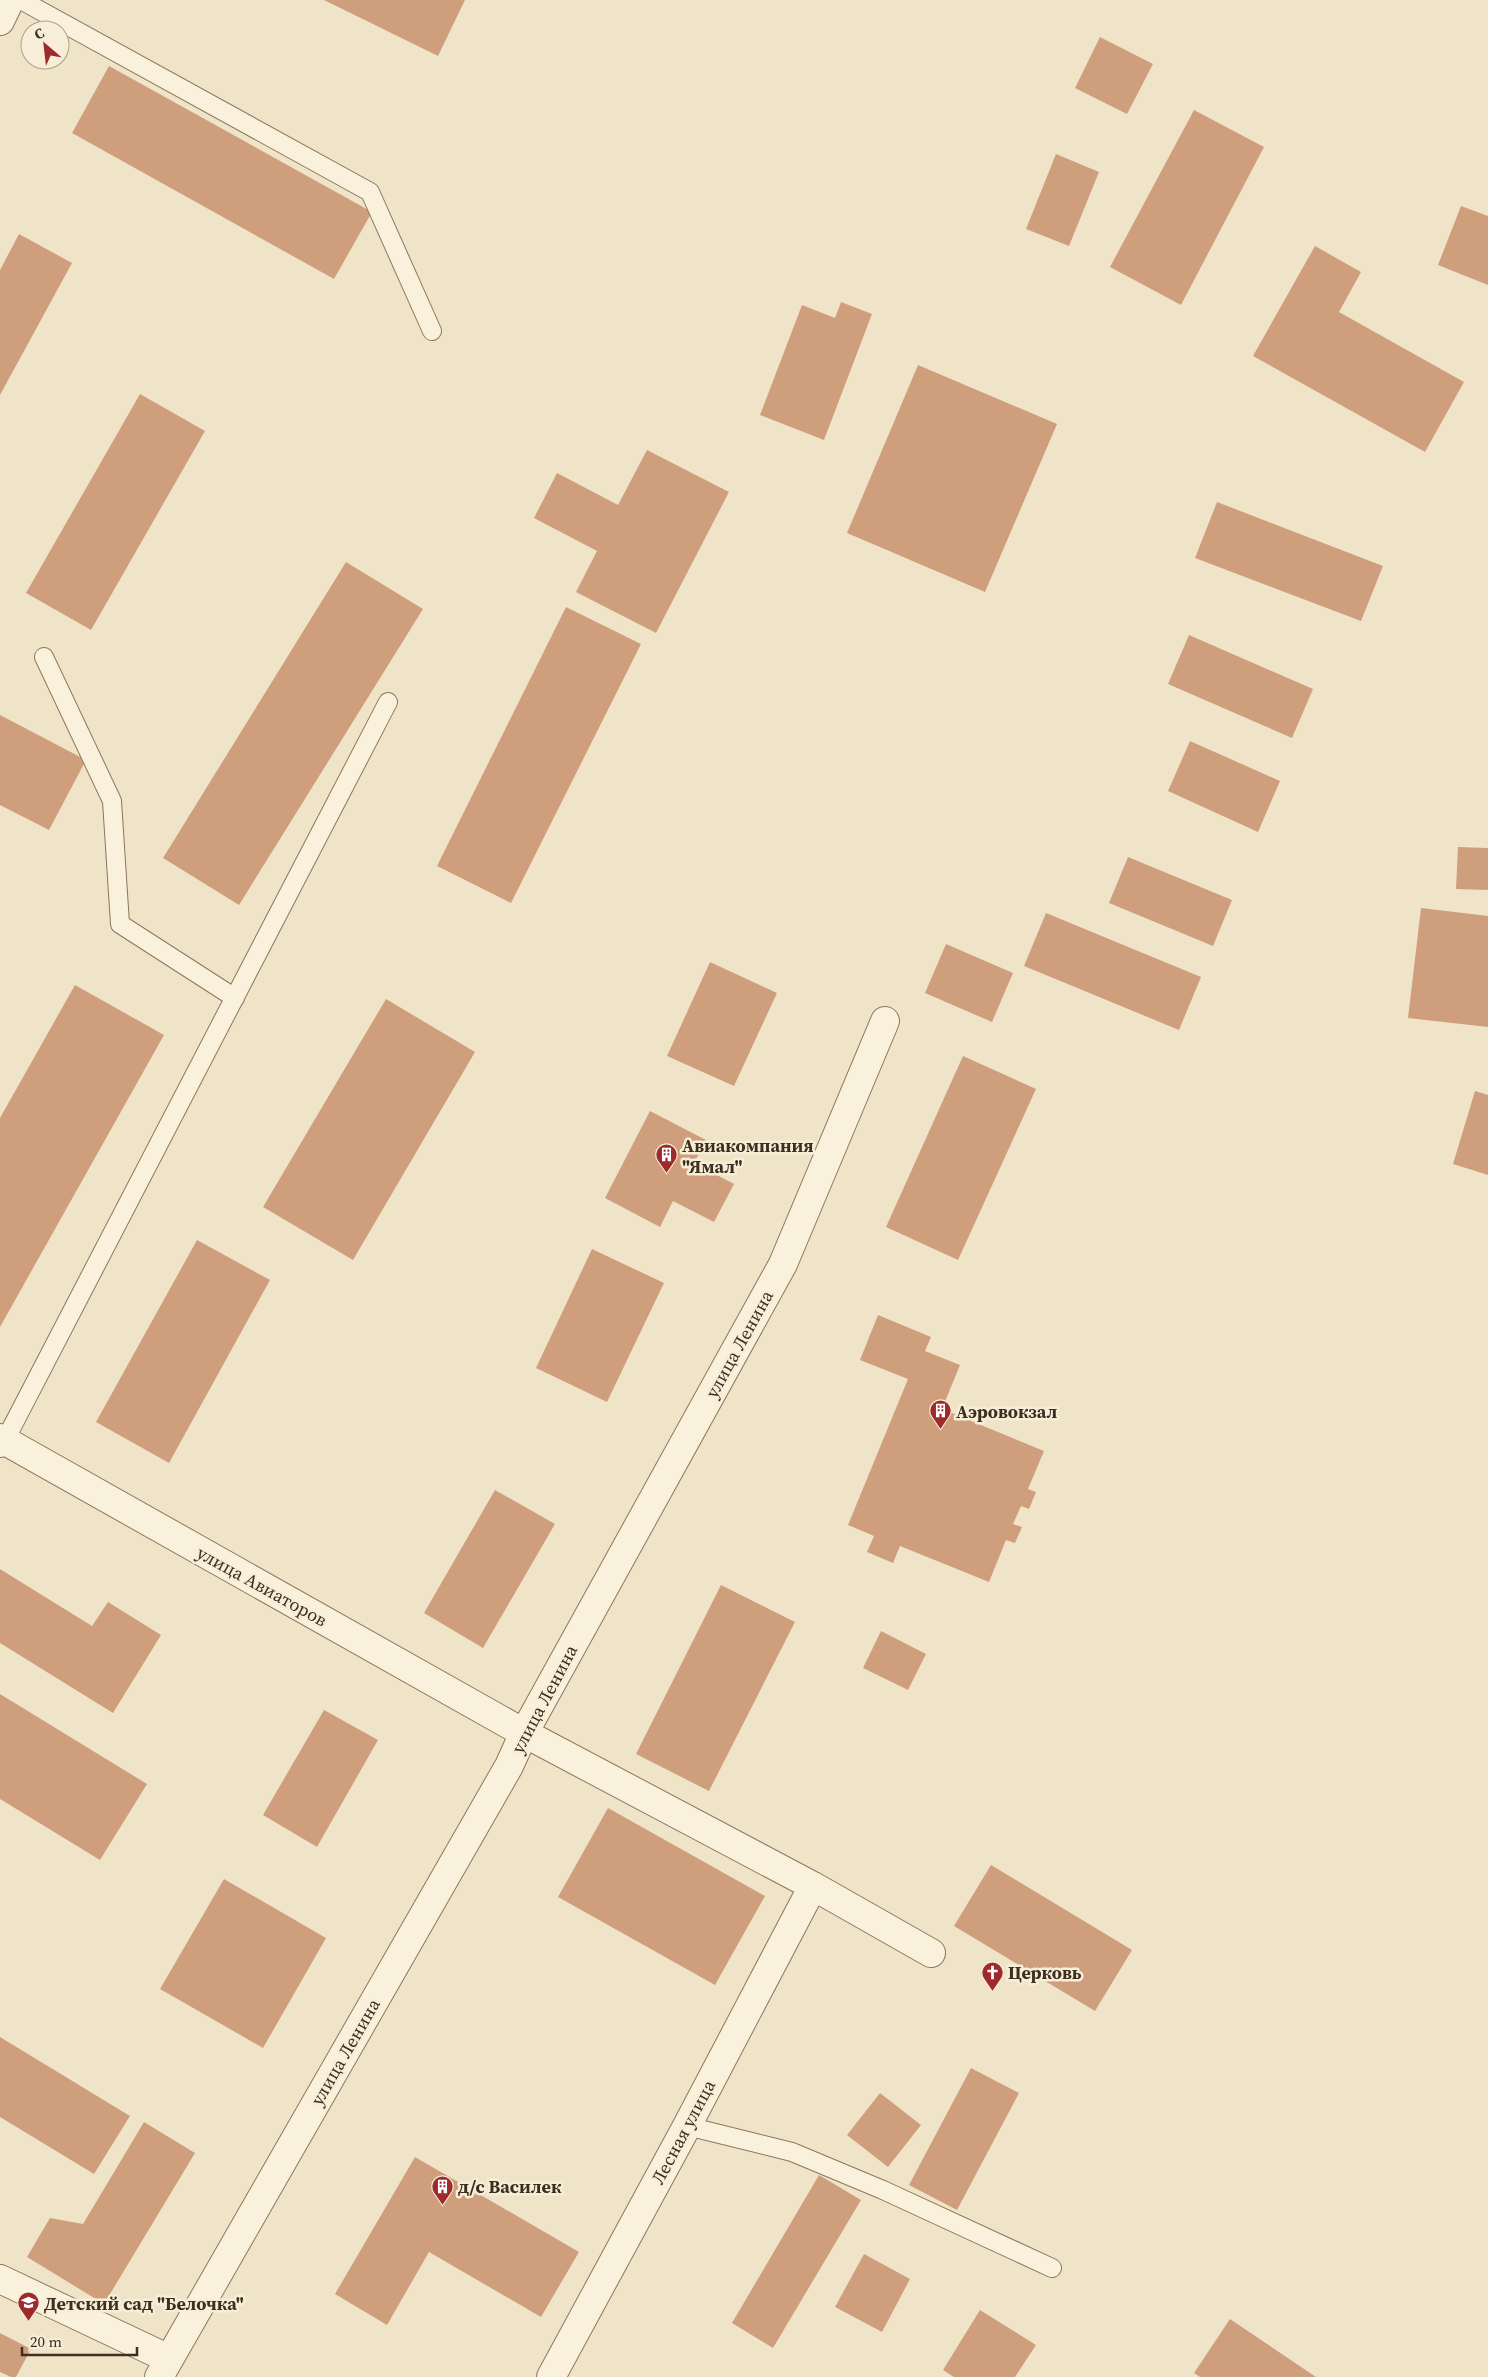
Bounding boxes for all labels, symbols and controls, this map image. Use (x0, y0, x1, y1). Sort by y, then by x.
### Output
north arrow (20, 20, 70, 70)
text: С (30, 23, 48, 44)
place label: Авиакомпания "Ямал" (682, 1133, 814, 1179)
building icon: Авиакомпания "Ямал" (654, 1143, 678, 1174)
street label: улица Ленина (699, 1285, 779, 1402)
building icon: Аэровокзал (928, 1399, 952, 1430)
place label: Аэровокзал (956, 1399, 1057, 1424)
street label: улица Авиаторов (192, 1540, 332, 1632)
street label: улица Ленина (505, 1640, 584, 1758)
church icon: Церковь (980, 1960, 1004, 1991)
place label: Церковь (1008, 1960, 1082, 1985)
street label: улица Ленина (304, 1993, 386, 2110)
street label: Лесная улица (645, 2075, 721, 2189)
building icon: д/с Василек (430, 2174, 454, 2205)
place label: д/с Василек (458, 2174, 562, 2199)
school or university icon: Детский сад "Белочка" (16, 2291, 40, 2322)
place label: Детский сад "Белочка" (44, 2291, 244, 2316)
scale bar (22, 2324, 138, 2356)
text: 20 m (30, 2331, 62, 2352)

